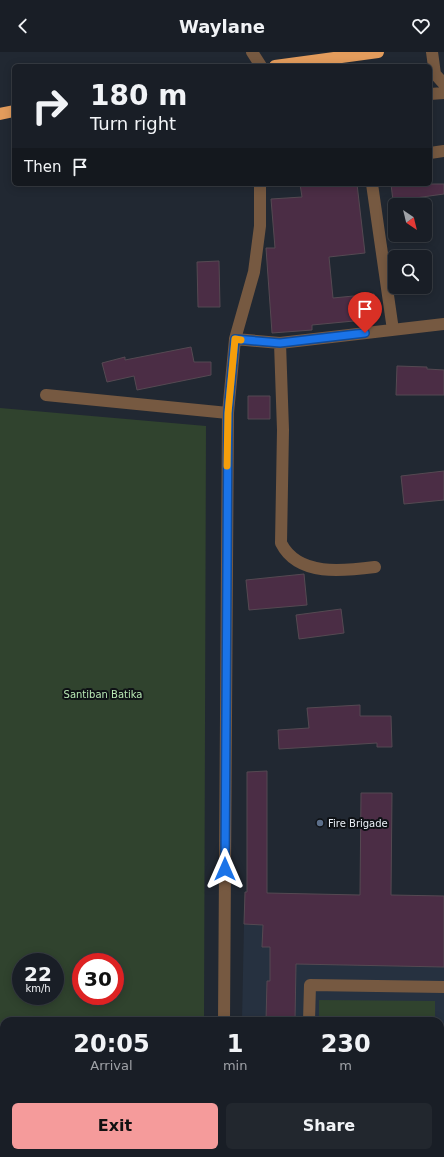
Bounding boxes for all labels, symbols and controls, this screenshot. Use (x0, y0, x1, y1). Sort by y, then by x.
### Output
icon: back (12, 15, 34, 37)
icon: heart (410, 15, 432, 37)
text: Waylane (179, 16, 265, 37)
text: 180 m (90, 79, 187, 112)
icon: right (24, 80, 76, 132)
text: Turn right (90, 113, 176, 134)
icon: arrive (69, 156, 91, 178)
text: Then (24, 158, 61, 176)
north arrow (388, 198, 432, 242)
map controls (388, 198, 432, 294)
button: search (388, 250, 432, 294)
pin (348, 292, 382, 333)
icon: arrive (354, 298, 376, 320)
park label: Santiban Batika (64, 689, 142, 700)
marker: Fire Brigade (315, 818, 325, 828)
place label: Fire Brigade (328, 818, 388, 829)
position arrow (204, 848, 246, 890)
speed limit sign: 30 (72, 953, 124, 1005)
text: 22 (24, 962, 52, 986)
text: km/h (25, 983, 51, 994)
text: 20:05 (73, 1030, 150, 1058)
text: 1 (227, 1030, 243, 1058)
text: 230 (321, 1030, 371, 1058)
text: Arrival (90, 1058, 133, 1073)
text: min (223, 1058, 247, 1073)
text: m (339, 1058, 352, 1073)
button: Exit (12, 1103, 218, 1149)
button: Share (226, 1103, 432, 1149)

